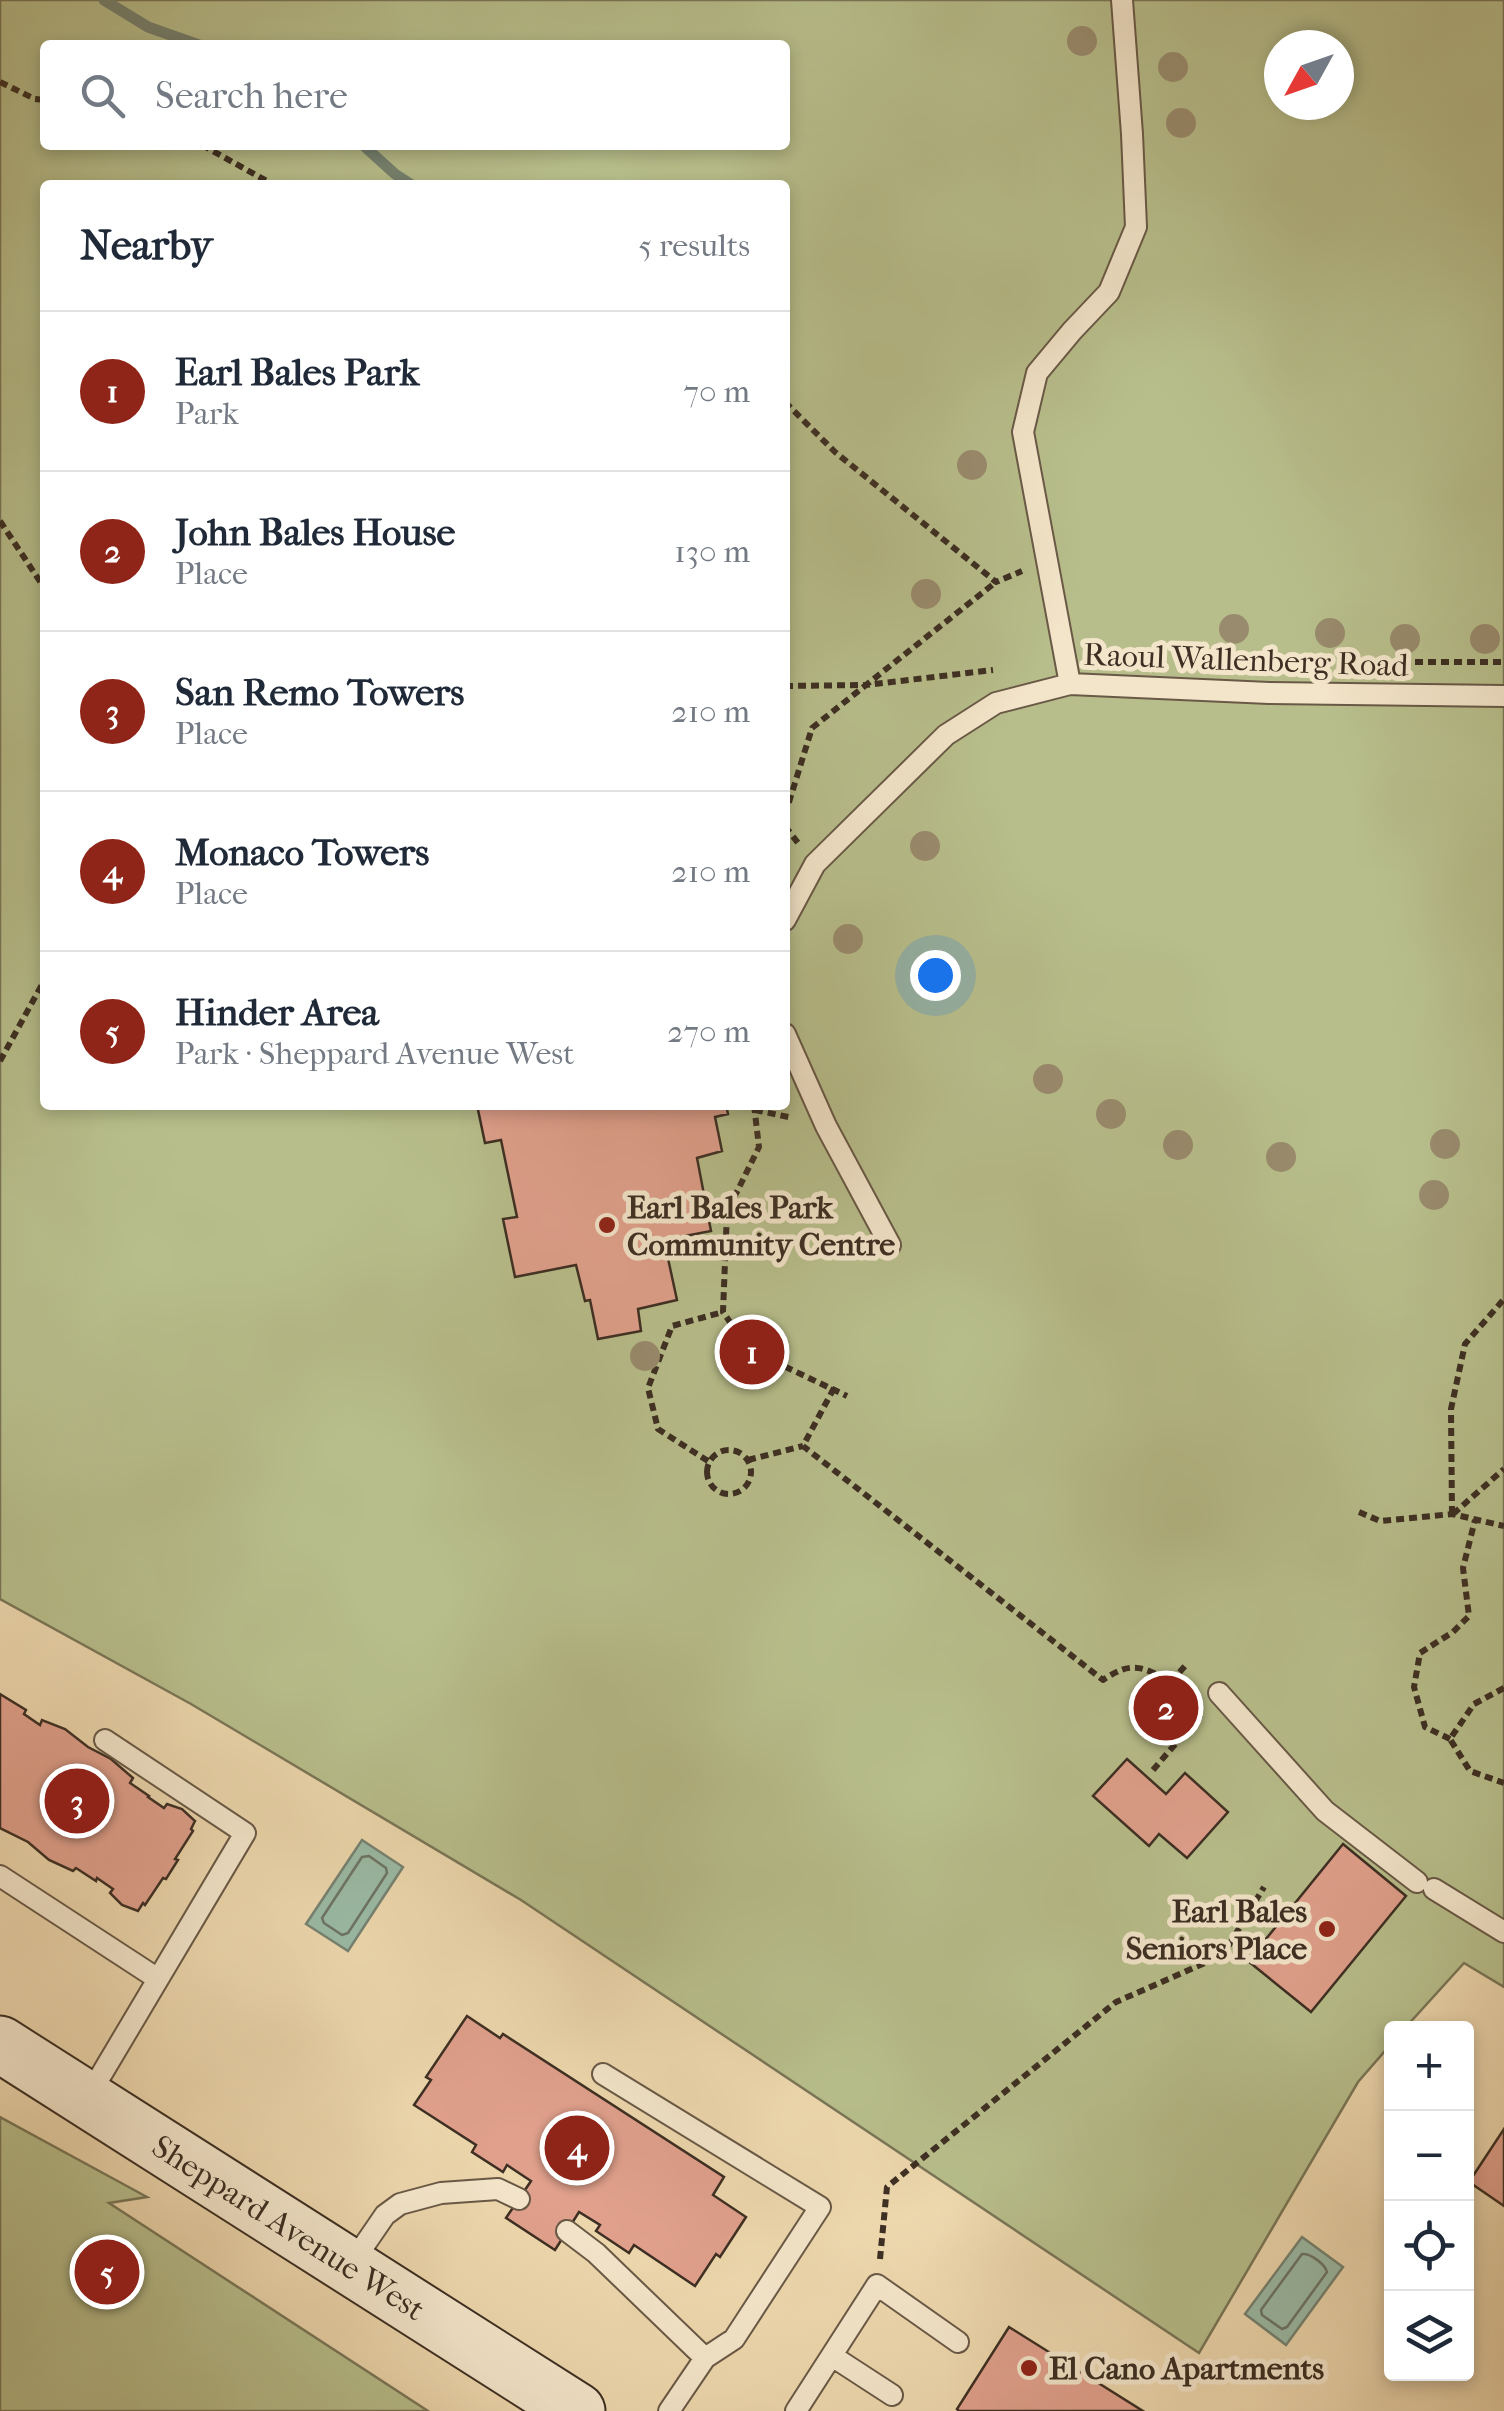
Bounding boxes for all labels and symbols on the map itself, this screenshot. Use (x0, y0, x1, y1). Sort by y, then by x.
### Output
north arrow (1264, 30, 1354, 120)
street label: Raoul Wallenberg Road (1083, 636, 1410, 684)
your location (910, 950, 961, 1001)
place label: Earl Bales Park Community Centre (627, 1189, 895, 1263)
marker: Earl Bales Park Community Centre (596, 1214, 618, 1236)
pin: 1 (720, 1314, 784, 1390)
pin: 2 (1134, 1670, 1198, 1746)
pin: 3 (44, 1764, 110, 1838)
place label: Earl Bales Seniors Place (1126, 1893, 1307, 1967)
marker: Earl Bales Seniors Place (1316, 1918, 1338, 1940)
pin: 4 (544, 2110, 610, 2186)
street label: Sheppard Avenue West (145, 2127, 432, 2328)
pin: 5 (74, 2234, 140, 2310)
place label: El Cano Apartments (1049, 2350, 1324, 2387)
marker: El Cano Apartments (1018, 2357, 1040, 2379)

